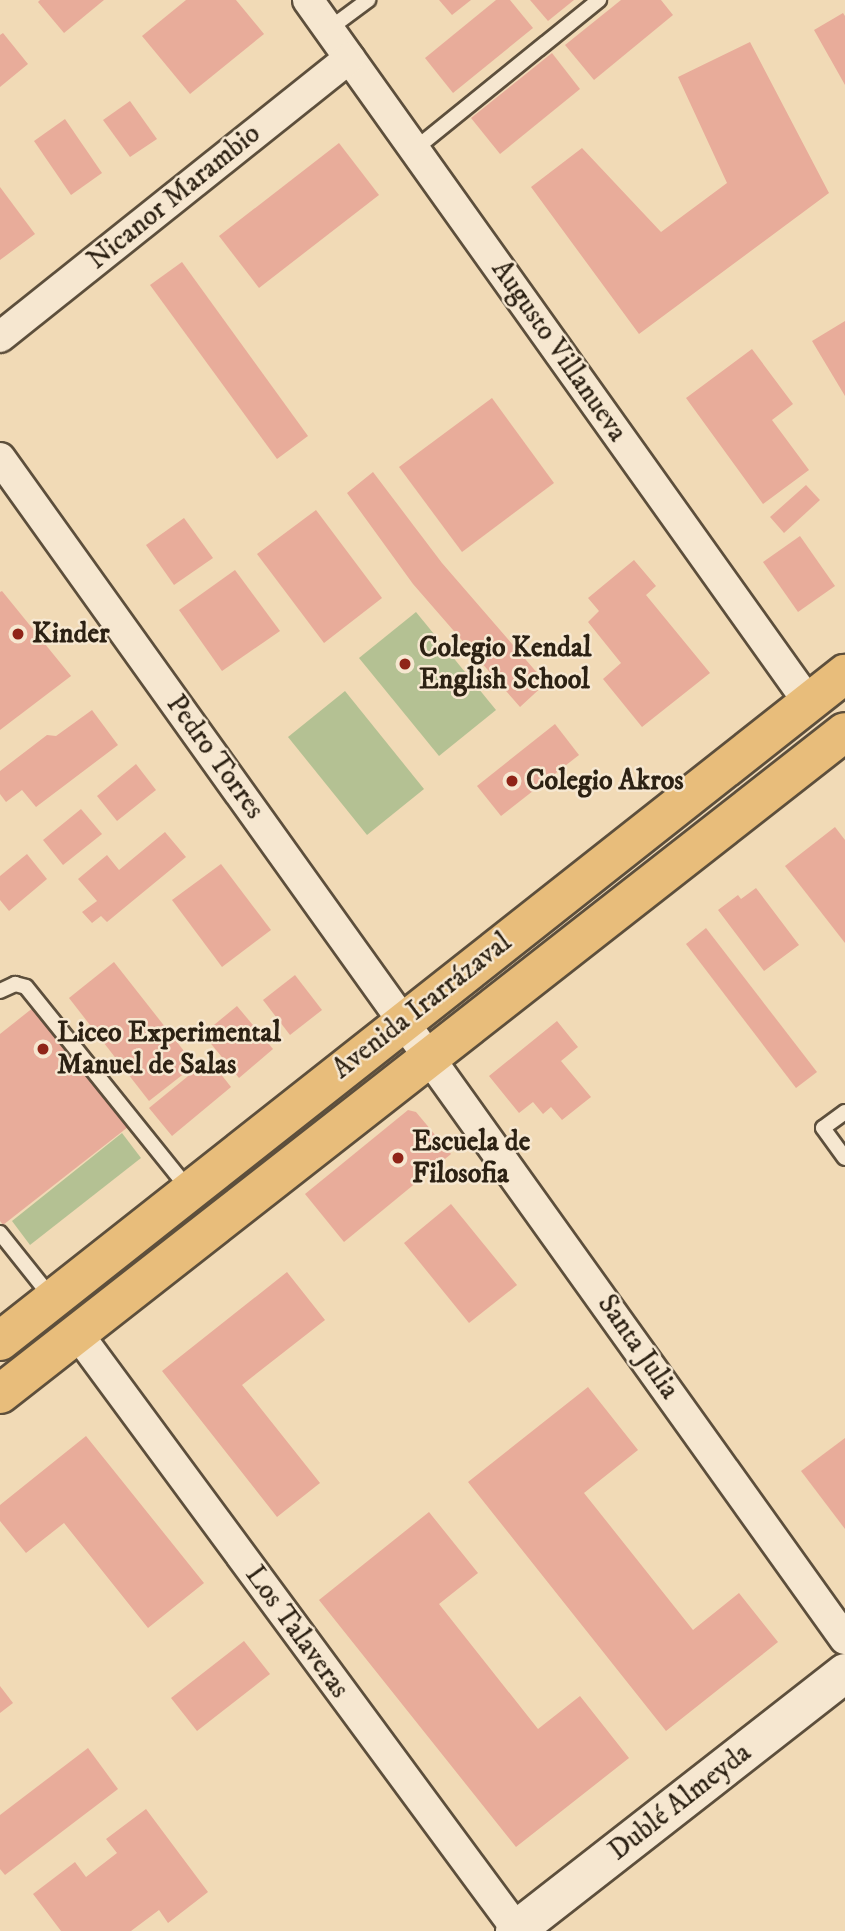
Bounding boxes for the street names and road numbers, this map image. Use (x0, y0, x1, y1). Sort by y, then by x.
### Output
street label: Nicanor Marambio (81, 117, 267, 277)
street label: Augusto Villanueva (484, 254, 634, 448)
street label: Pedro Torres (159, 688, 271, 826)
street label: Avenida Irarrázaval (326, 926, 518, 1086)
street label: Santa Julia (590, 1288, 686, 1406)
street label: Los Talaveras (238, 1559, 356, 1705)
street label: Dublé Almeyda (602, 1736, 758, 1868)

